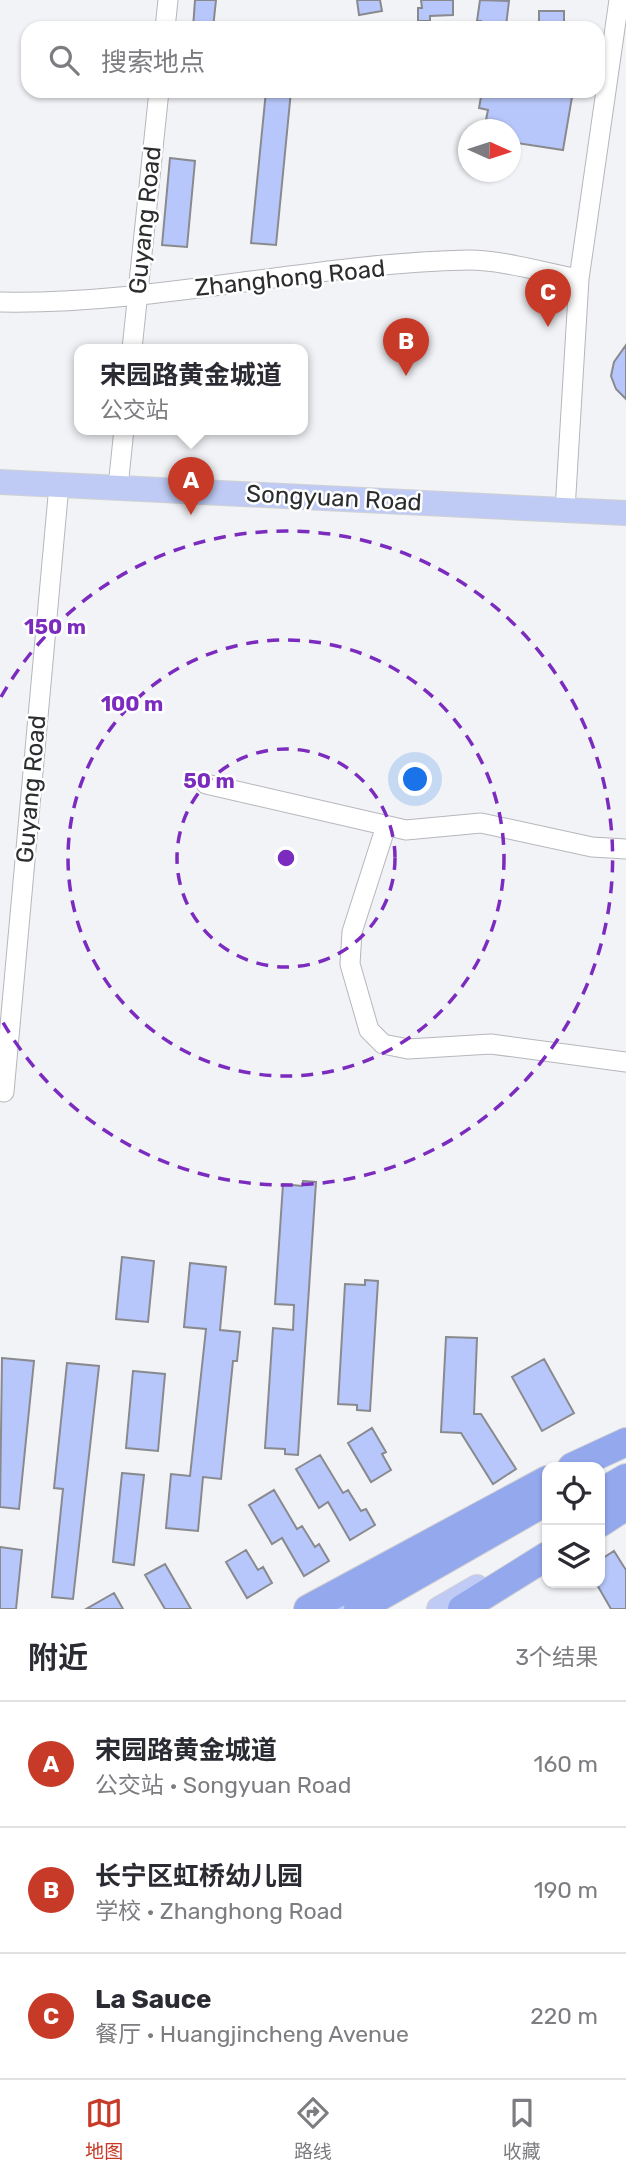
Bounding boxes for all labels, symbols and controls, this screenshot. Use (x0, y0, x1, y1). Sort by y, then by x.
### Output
search box (21, 21, 605, 98)
icon: search (45, 41, 83, 79)
text: 搜索地点 (101, 47, 205, 78)
north arrow (458, 119, 521, 182)
street label: Guyang Road (123, 145, 167, 295)
street label: Zhanghong Road (193, 254, 387, 302)
pin: C (525, 269, 571, 327)
pin: B (383, 318, 429, 376)
popup (74, 344, 308, 435)
text: 宋园路黄金城道 (100, 360, 282, 391)
text: 公交站 (100, 396, 169, 424)
pin: A (168, 457, 214, 515)
street label: Songyuan Road (245, 479, 423, 517)
text: 150 m (24, 614, 86, 639)
text: 100 m (101, 691, 163, 716)
street label: Guyang Road (11, 714, 51, 864)
your location (398, 762, 432, 796)
text: 50 m (183, 768, 235, 793)
centre of rings (274, 846, 298, 870)
map controls (542, 1462, 605, 1588)
button: locate (542, 1462, 605, 1525)
button: layers (542, 1525, 605, 1588)
text: 附近 (28, 1640, 88, 1676)
text: 3个结果 (515, 1643, 598, 1671)
text: 宋园路黄金城道 (95, 1735, 277, 1766)
text: A (43, 1750, 59, 1778)
text: 160 m (534, 1750, 598, 1778)
text: 公交站 · Songyuan Road (95, 1771, 351, 1799)
text: 长宁区虹桥幼儿园 (95, 1861, 303, 1892)
text: B (43, 1876, 59, 1904)
text: 190 m (534, 1876, 598, 1904)
text: 学校 · Zhanghong Road (95, 1897, 343, 1925)
text: La Sauce (95, 1984, 211, 2015)
text: C (43, 2002, 59, 2030)
text: 220 m (530, 2002, 598, 2030)
text: 餐厅 · Huangjincheng Avenue (95, 2020, 409, 2048)
tab: 地图 (85, 2094, 123, 2163)
tab: 路线 (294, 2094, 332, 2163)
tab: 收藏 (503, 2094, 541, 2163)

